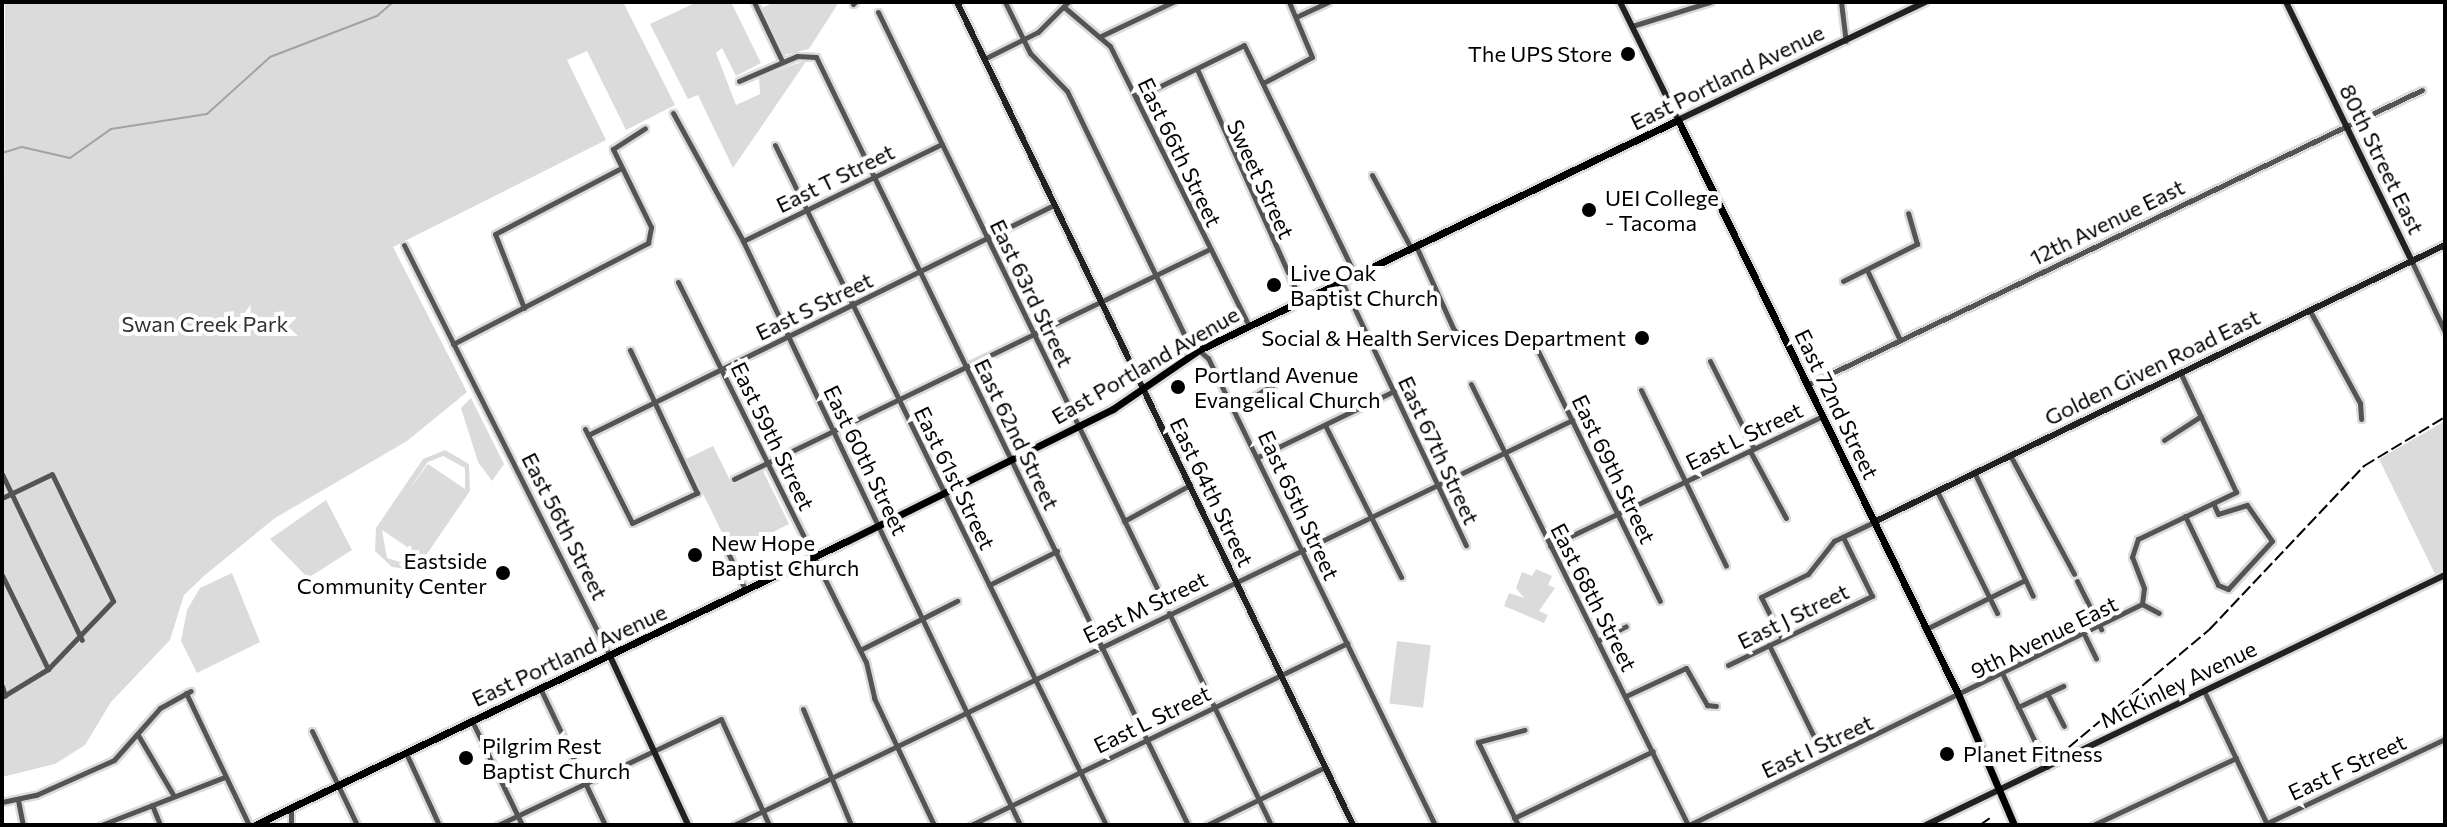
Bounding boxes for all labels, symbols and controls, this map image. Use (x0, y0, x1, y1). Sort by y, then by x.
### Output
street label: East Portland Avenue (1626, 19, 1828, 135)
place label: The UPS Store (1468, 41, 1612, 67)
marker: The UPS Store (1619, 45, 1637, 63)
street label: East 66th Street (1133, 73, 1227, 231)
street label: 80th Street East (2334, 80, 2430, 238)
street label: Sweet Street (1222, 115, 1300, 243)
street label: East T Street (772, 138, 898, 218)
street label: 12th Avenue East (2025, 173, 2189, 271)
place label: UEI College - Tacoma (1605, 184, 1719, 236)
marker: UEI College - Tacoma (1580, 201, 1598, 219)
street label: East 63rd Street (985, 215, 1079, 371)
place label: Live Oak Baptist Church (1290, 259, 1438, 310)
street label: East S Street (751, 266, 877, 346)
marker: Live Oak Baptist Church (1265, 276, 1283, 294)
street label: East Portland Avenue (1047, 301, 1243, 429)
street label: Golden Given Road East (2040, 303, 2264, 431)
park label: Swan Creek Park (122, 311, 288, 337)
place label: Social & Health Services Department (1261, 325, 1626, 351)
street label: East 72nd Street (1789, 325, 1885, 483)
marker: Social & Health Services Department (1633, 329, 1651, 347)
street label: East 62nd Street (969, 354, 1065, 514)
street label: East 59th Street (726, 358, 820, 514)
place label: Portland Avenue Evangelical Church (1194, 361, 1380, 412)
street label: East 67th Street (1393, 372, 1485, 528)
marker: Portland Avenue Evangelical Church (1169, 378, 1187, 396)
street label: East 60th Street (818, 381, 914, 539)
street label: East 69th Street (1567, 390, 1661, 548)
street label: East L Street (1681, 396, 1807, 476)
street label: East 61st Street (909, 402, 1001, 554)
street label: East 64th Street (1165, 413, 1259, 571)
street label: East 65th Street (1253, 426, 1345, 584)
street label: East 56th Street (517, 448, 613, 604)
street label: East 68th Street (1545, 519, 1643, 675)
place label: New Hope Baptist Church (711, 529, 859, 580)
marker: New Hope Baptist Church (686, 546, 704, 564)
place label: Eastside Community Center (297, 547, 487, 598)
marker: Eastside Community Center (494, 564, 512, 582)
street label: East M Street (1078, 566, 1212, 648)
street label: East J Street (1733, 578, 1853, 654)
street label: 9th Avenue East (1966, 590, 2122, 684)
street label: East Portland Avenue (467, 598, 671, 712)
street label: McKinley Avenue (2095, 635, 2261, 733)
street label: East L Street (1089, 679, 1215, 759)
street label: East I Street (1757, 709, 1877, 783)
street label: East F Street (2284, 728, 2410, 806)
place label: Pilgrim Rest Baptist Church (482, 732, 630, 784)
place label: Planet Fitness (1963, 741, 2103, 767)
marker: Planet Fitness (1938, 745, 1956, 763)
marker: Pilgrim Rest Baptist Church (457, 749, 475, 767)

